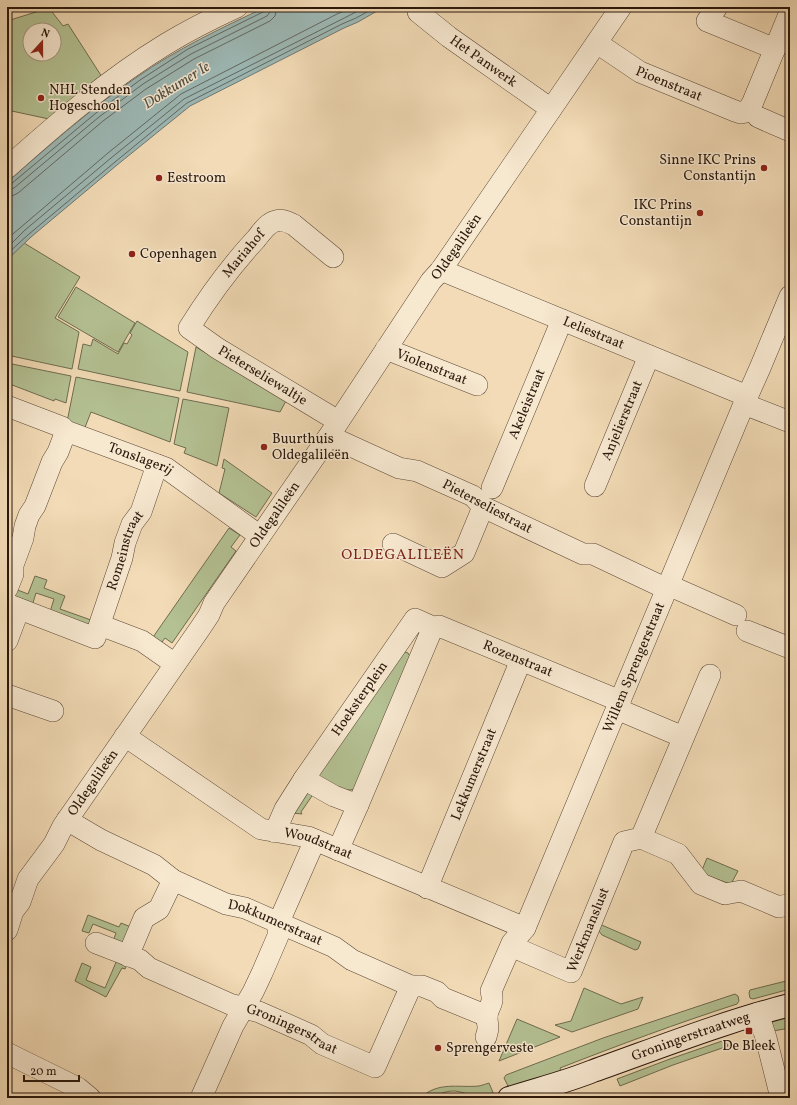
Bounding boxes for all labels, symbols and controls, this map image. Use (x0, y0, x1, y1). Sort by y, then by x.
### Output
north arrow (22, 22, 62, 62)
text: N (39, 26, 51, 42)
street label: Het Panwerk (446, 31, 521, 92)
water label: Dokkumer Ie (140, 57, 215, 115)
street label: Pioenstraat (633, 62, 705, 106)
place label: NHL Stenden Hogeschool (49, 81, 131, 116)
marker: NHL Stenden Hogeschool (36, 93, 46, 103)
place label: Sinne IKC Prins Constantijn (659, 151, 756, 186)
marker: Sinne IKC Prins Constantijn (759, 163, 769, 173)
place label: Eestroom (167, 169, 226, 188)
marker: Eestroom (154, 173, 164, 183)
place label: IKC Prins Constantijn (620, 196, 692, 231)
marker: IKC Prins Constantijn (695, 208, 705, 218)
street label: Oldegalileën (427, 210, 486, 284)
street label: Mariahof (218, 225, 271, 282)
place label: Copenhagen (140, 245, 217, 264)
marker: Copenhagen (127, 249, 137, 259)
street label: Leliestraat (560, 312, 627, 354)
street label: Pieterseliewaltje (214, 341, 311, 410)
street label: Violenstraat (393, 344, 470, 390)
street label: Akeleistraat (504, 366, 550, 442)
street label: Anjelierstraat (597, 377, 647, 463)
place label: Buurthuis Oldegalileën (272, 430, 349, 465)
street label: Tonslagerij (105, 438, 177, 480)
marker: Buurthuis Oldegalileën (259, 442, 269, 452)
street label: Pieterseliestraat (439, 475, 535, 539)
street label: Oldegalileën (245, 478, 304, 552)
street label: Romeinstraat (102, 507, 148, 593)
district label: OLDEGALILEËN (341, 545, 465, 566)
street label: Willem Sprengerstraat (598, 599, 670, 736)
street label: Rozenstraat (480, 636, 556, 682)
street label: Hoeksterplein (327, 658, 392, 740)
street label: Lekkumerstraat (446, 725, 501, 823)
street label: Oldegalileën (63, 746, 123, 820)
street label: Woudstraat (282, 824, 355, 864)
street label: Werkmanslust (562, 885, 614, 975)
street label: Dokkumerstraat (226, 895, 326, 950)
street label: Groningerstraat (244, 999, 340, 1059)
street label: Groningerstraatweg (629, 1007, 752, 1066)
marker: De Bleek (744, 1026, 754, 1036)
place label: De Bleek (722, 1037, 776, 1056)
place label: Sprengerveste (446, 1039, 534, 1058)
marker: Sprengerveste (433, 1043, 443, 1053)
scale bar (24, 1057, 79, 1083)
text: 20 m (30, 1064, 57, 1080)

